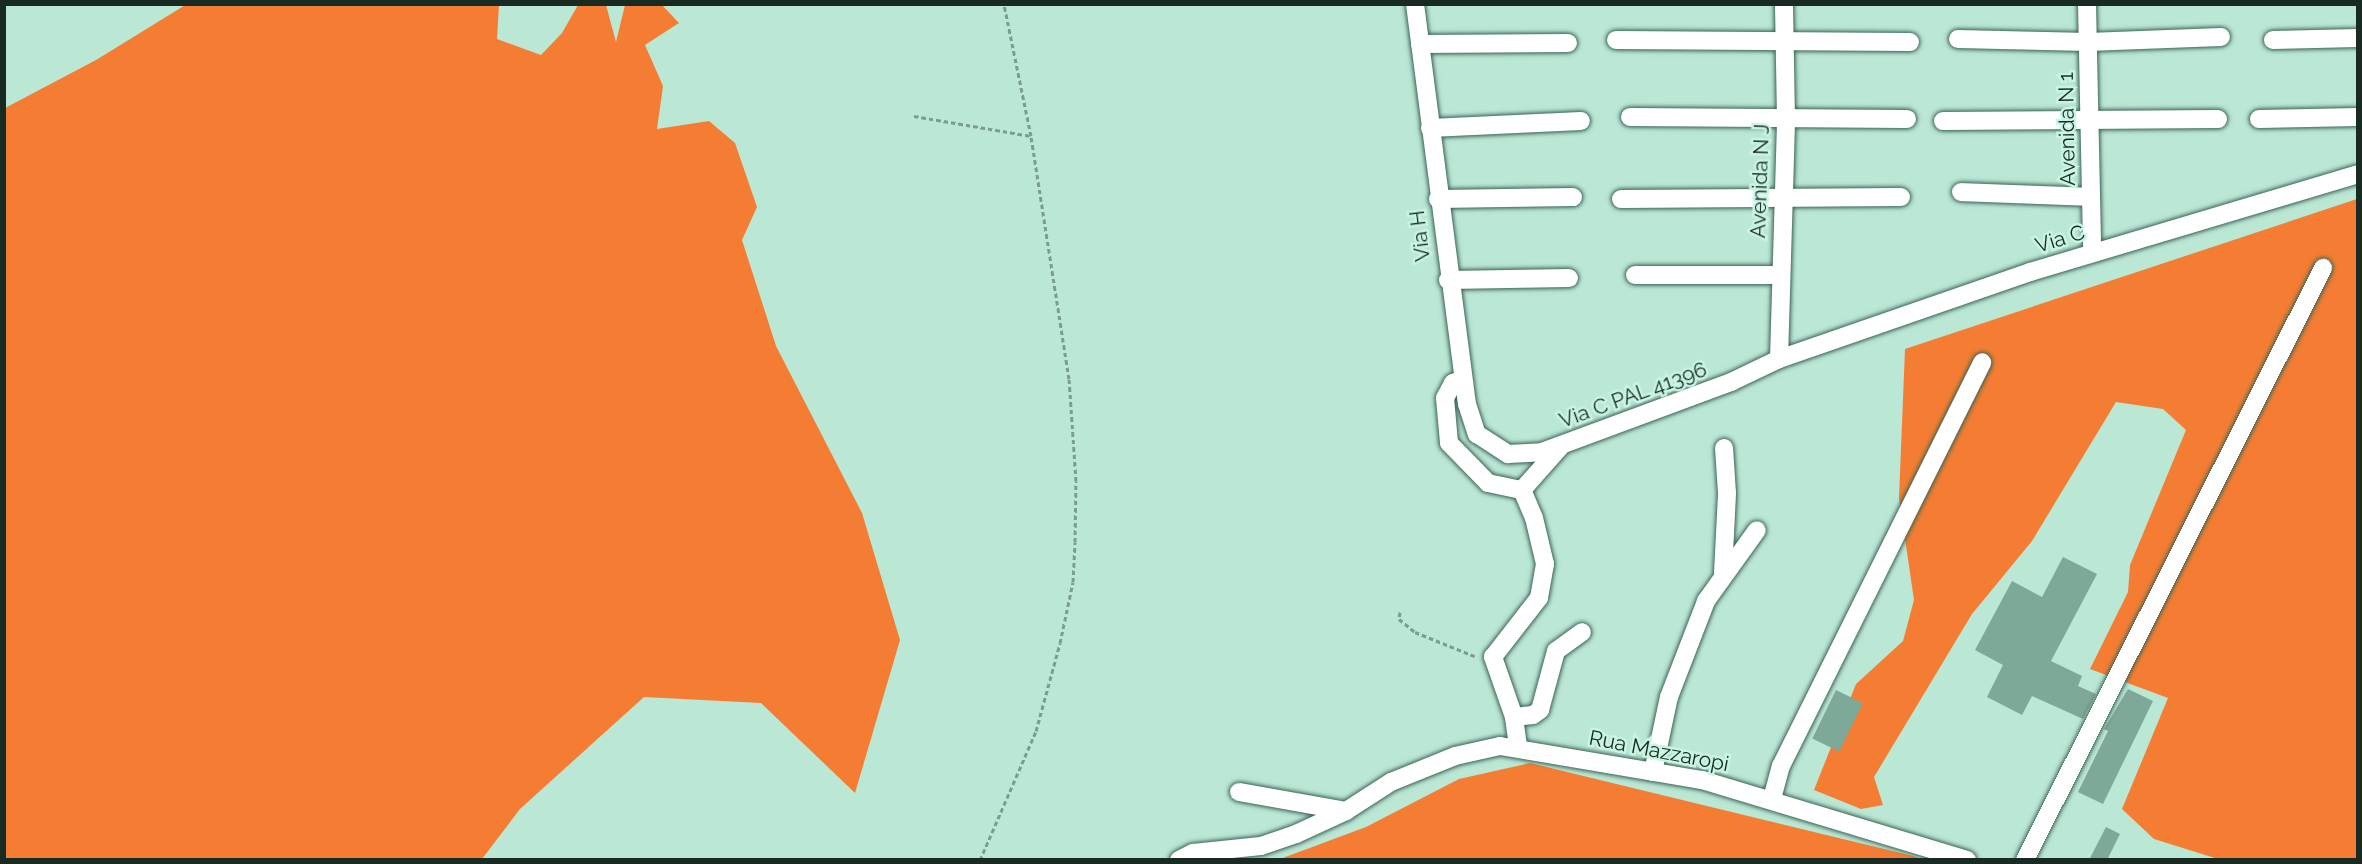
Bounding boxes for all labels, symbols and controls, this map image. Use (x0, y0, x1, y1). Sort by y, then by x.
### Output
street label: Avenida N 1 (2053, 72, 2081, 186)
street label: Avenida N J (1745, 123, 1775, 239)
street label: Via H (1404, 209, 1436, 263)
street label: Via C (2032, 220, 2088, 258)
street label: Via C PAL 41396 (1555, 357, 1711, 433)
street label: Rua Mazzaropi (1587, 725, 1731, 777)

